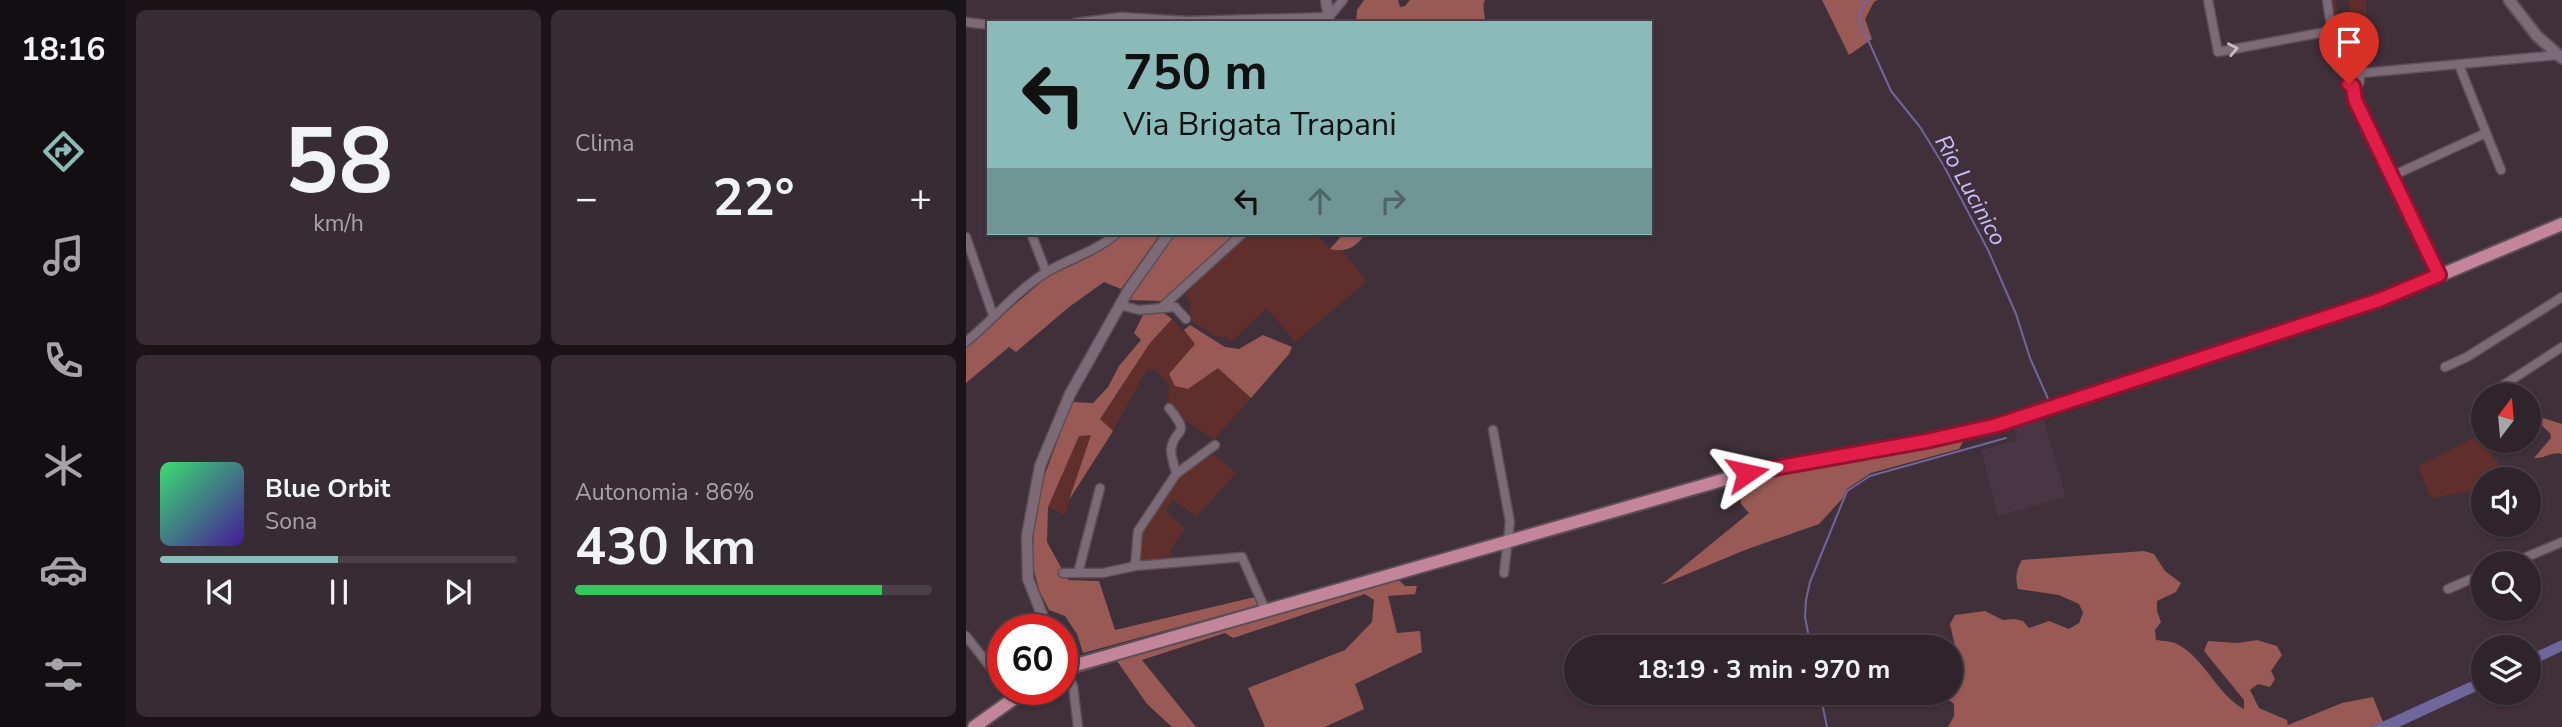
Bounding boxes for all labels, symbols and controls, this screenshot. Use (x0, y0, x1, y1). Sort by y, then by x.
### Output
pin (2319, 12.0, 2379, 84)
icon: arrive (2330, 23, 2368, 61)
text: 18:16 (21, 28, 105, 71)
text: 750 m (1123, 39, 1267, 106)
one-way arrow (2227, 43, 2239, 58)
icon: left (1008, 49, 1099, 140)
text: 58 (284, 100, 393, 224)
text: Via Brigata Trapani (1123, 103, 1397, 146)
icon: directions (39, 127, 88, 176)
text: Clima (575, 128, 635, 159)
water label: Rio Lucinico (1927, 129, 2014, 251)
text: 22° (712, 162, 795, 233)
text: − (575, 173, 598, 224)
text: + (909, 173, 932, 224)
icon: left (1228, 182, 1266, 220)
icon: ahead (1301, 182, 1339, 220)
icon: right (1374, 182, 1412, 220)
text: km/h (313, 208, 364, 239)
icon: music (39, 231, 88, 280)
icon: phone (39, 336, 88, 385)
north arrow (2471, 383, 2541, 453)
map controls (2471, 383, 2541, 705)
position arrow (1710, 436, 1784, 510)
icon: climate (39, 441, 88, 490)
button: sound (2471, 467, 2541, 537)
text: Blue Orbit (265, 471, 390, 506)
text: Autonomia · 86% (575, 477, 755, 508)
text: Sona (265, 506, 317, 537)
text: 430 km (575, 511, 756, 582)
icon: car (39, 545, 88, 594)
button: search (2471, 551, 2541, 621)
icon: previous (201, 573, 239, 611)
icon: pause (320, 573, 358, 611)
icon: next (439, 573, 477, 611)
speed limit sign: 60 (987, 614, 1078, 705)
button: layers (2471, 635, 2541, 705)
icon: filters (39, 650, 88, 699)
text: 18:19 · 3 min · 970 m (1637, 652, 1890, 687)

